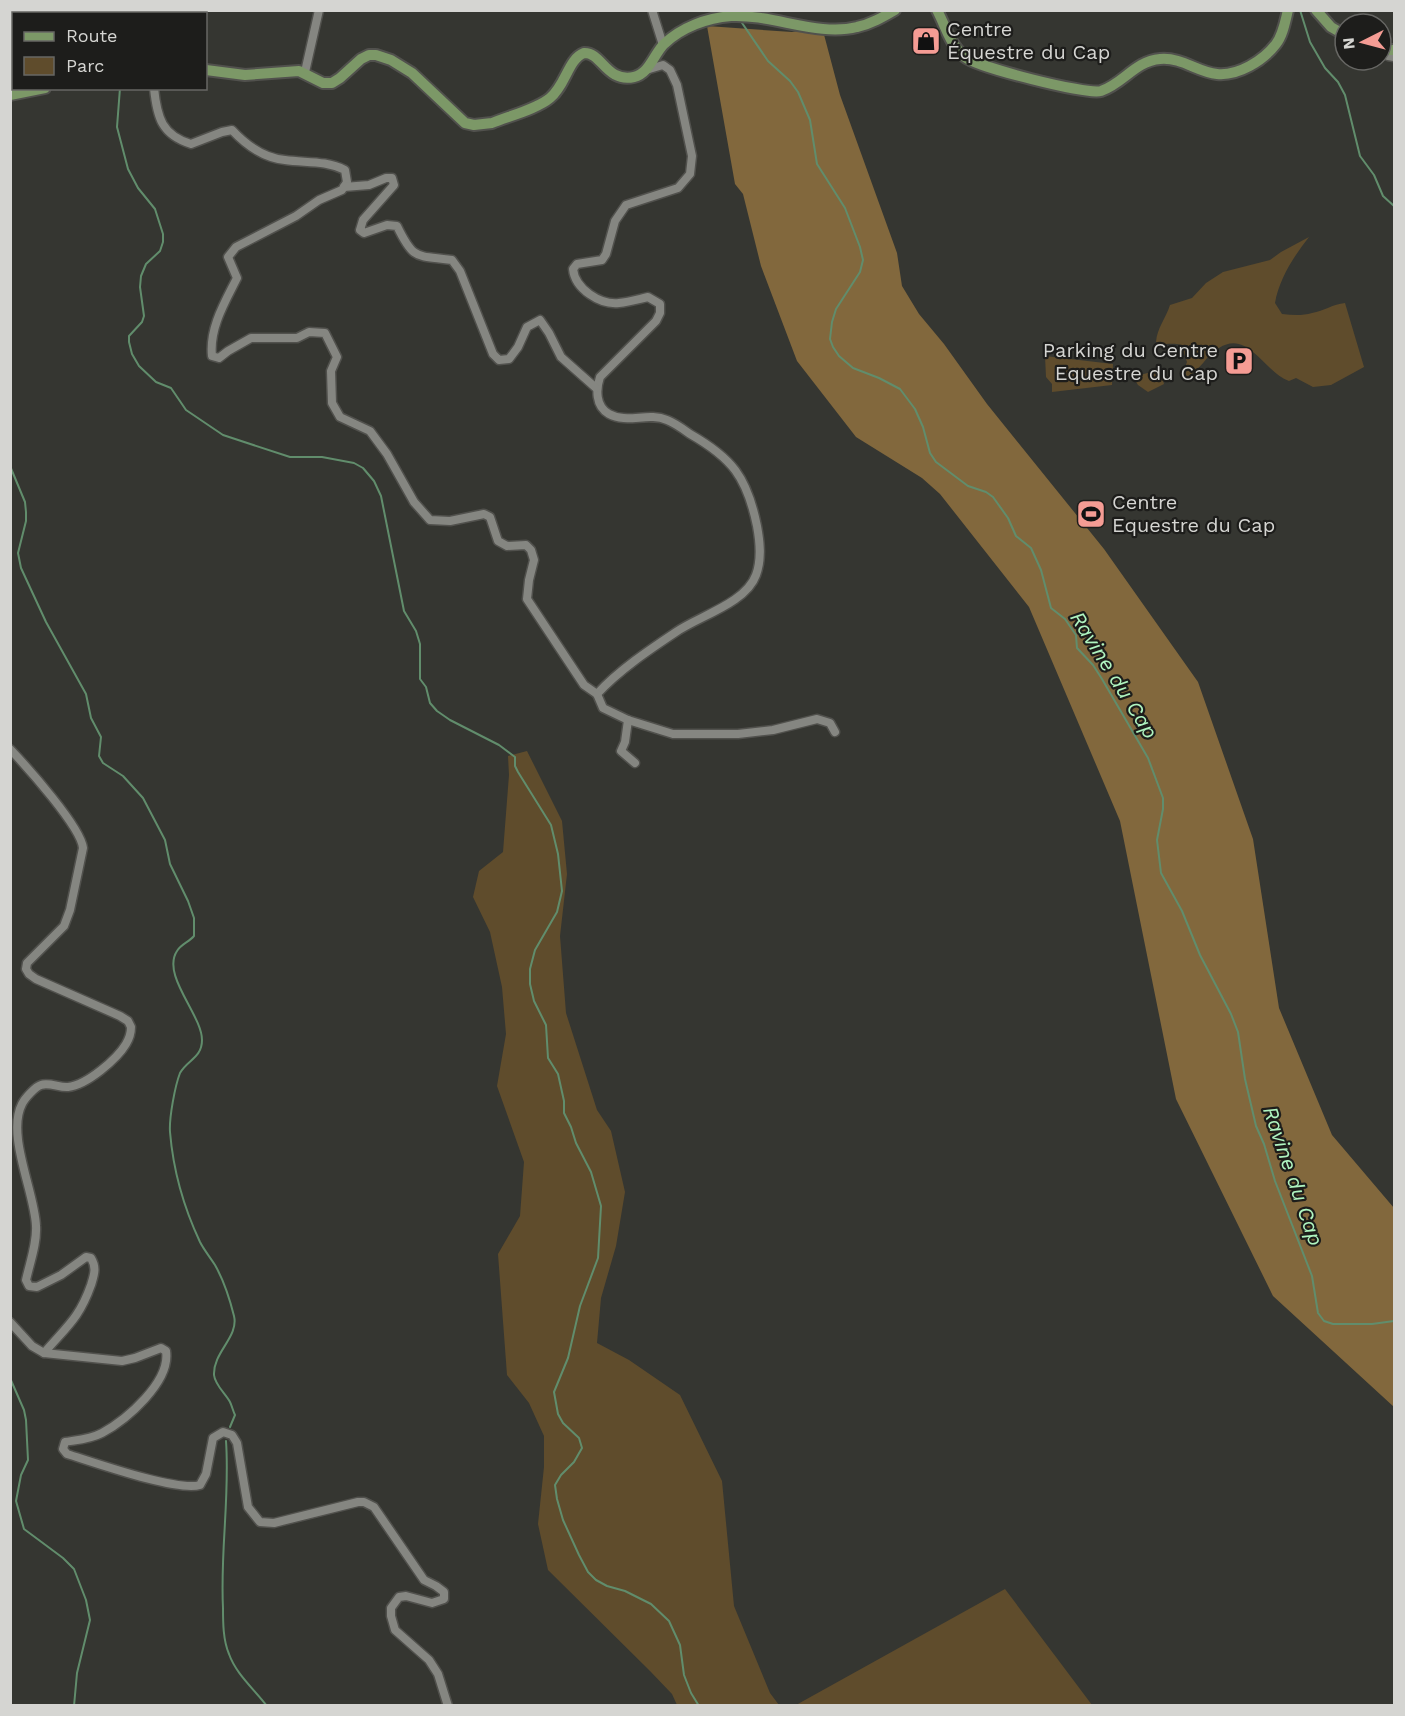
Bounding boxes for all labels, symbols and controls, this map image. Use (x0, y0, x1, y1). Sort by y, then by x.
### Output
legend (12, 12, 207, 90)
north arrow (1333, 12, 1393, 72)
place label: Centre Équestre du Cap (947, 17, 1110, 64)
text: Route (66, 25, 118, 46)
shop icon: Centre Équestre du Cap (910, 25, 942, 57)
text: N (1339, 37, 1359, 50)
text: Parc (66, 55, 104, 76)
place label: Parking du Centre Equestre du Cap (1043, 338, 1218, 385)
parking icon: Parking du Centre Equestre du Cap (1223, 345, 1255, 377)
place label: Centre Equestre du Cap (1112, 490, 1275, 537)
sports icon: Centre Equestre du Cap (1075, 498, 1107, 530)
water label: Ravine du Cap (1065, 606, 1164, 743)
water label: Ravine du Cap (1258, 1103, 1329, 1249)

